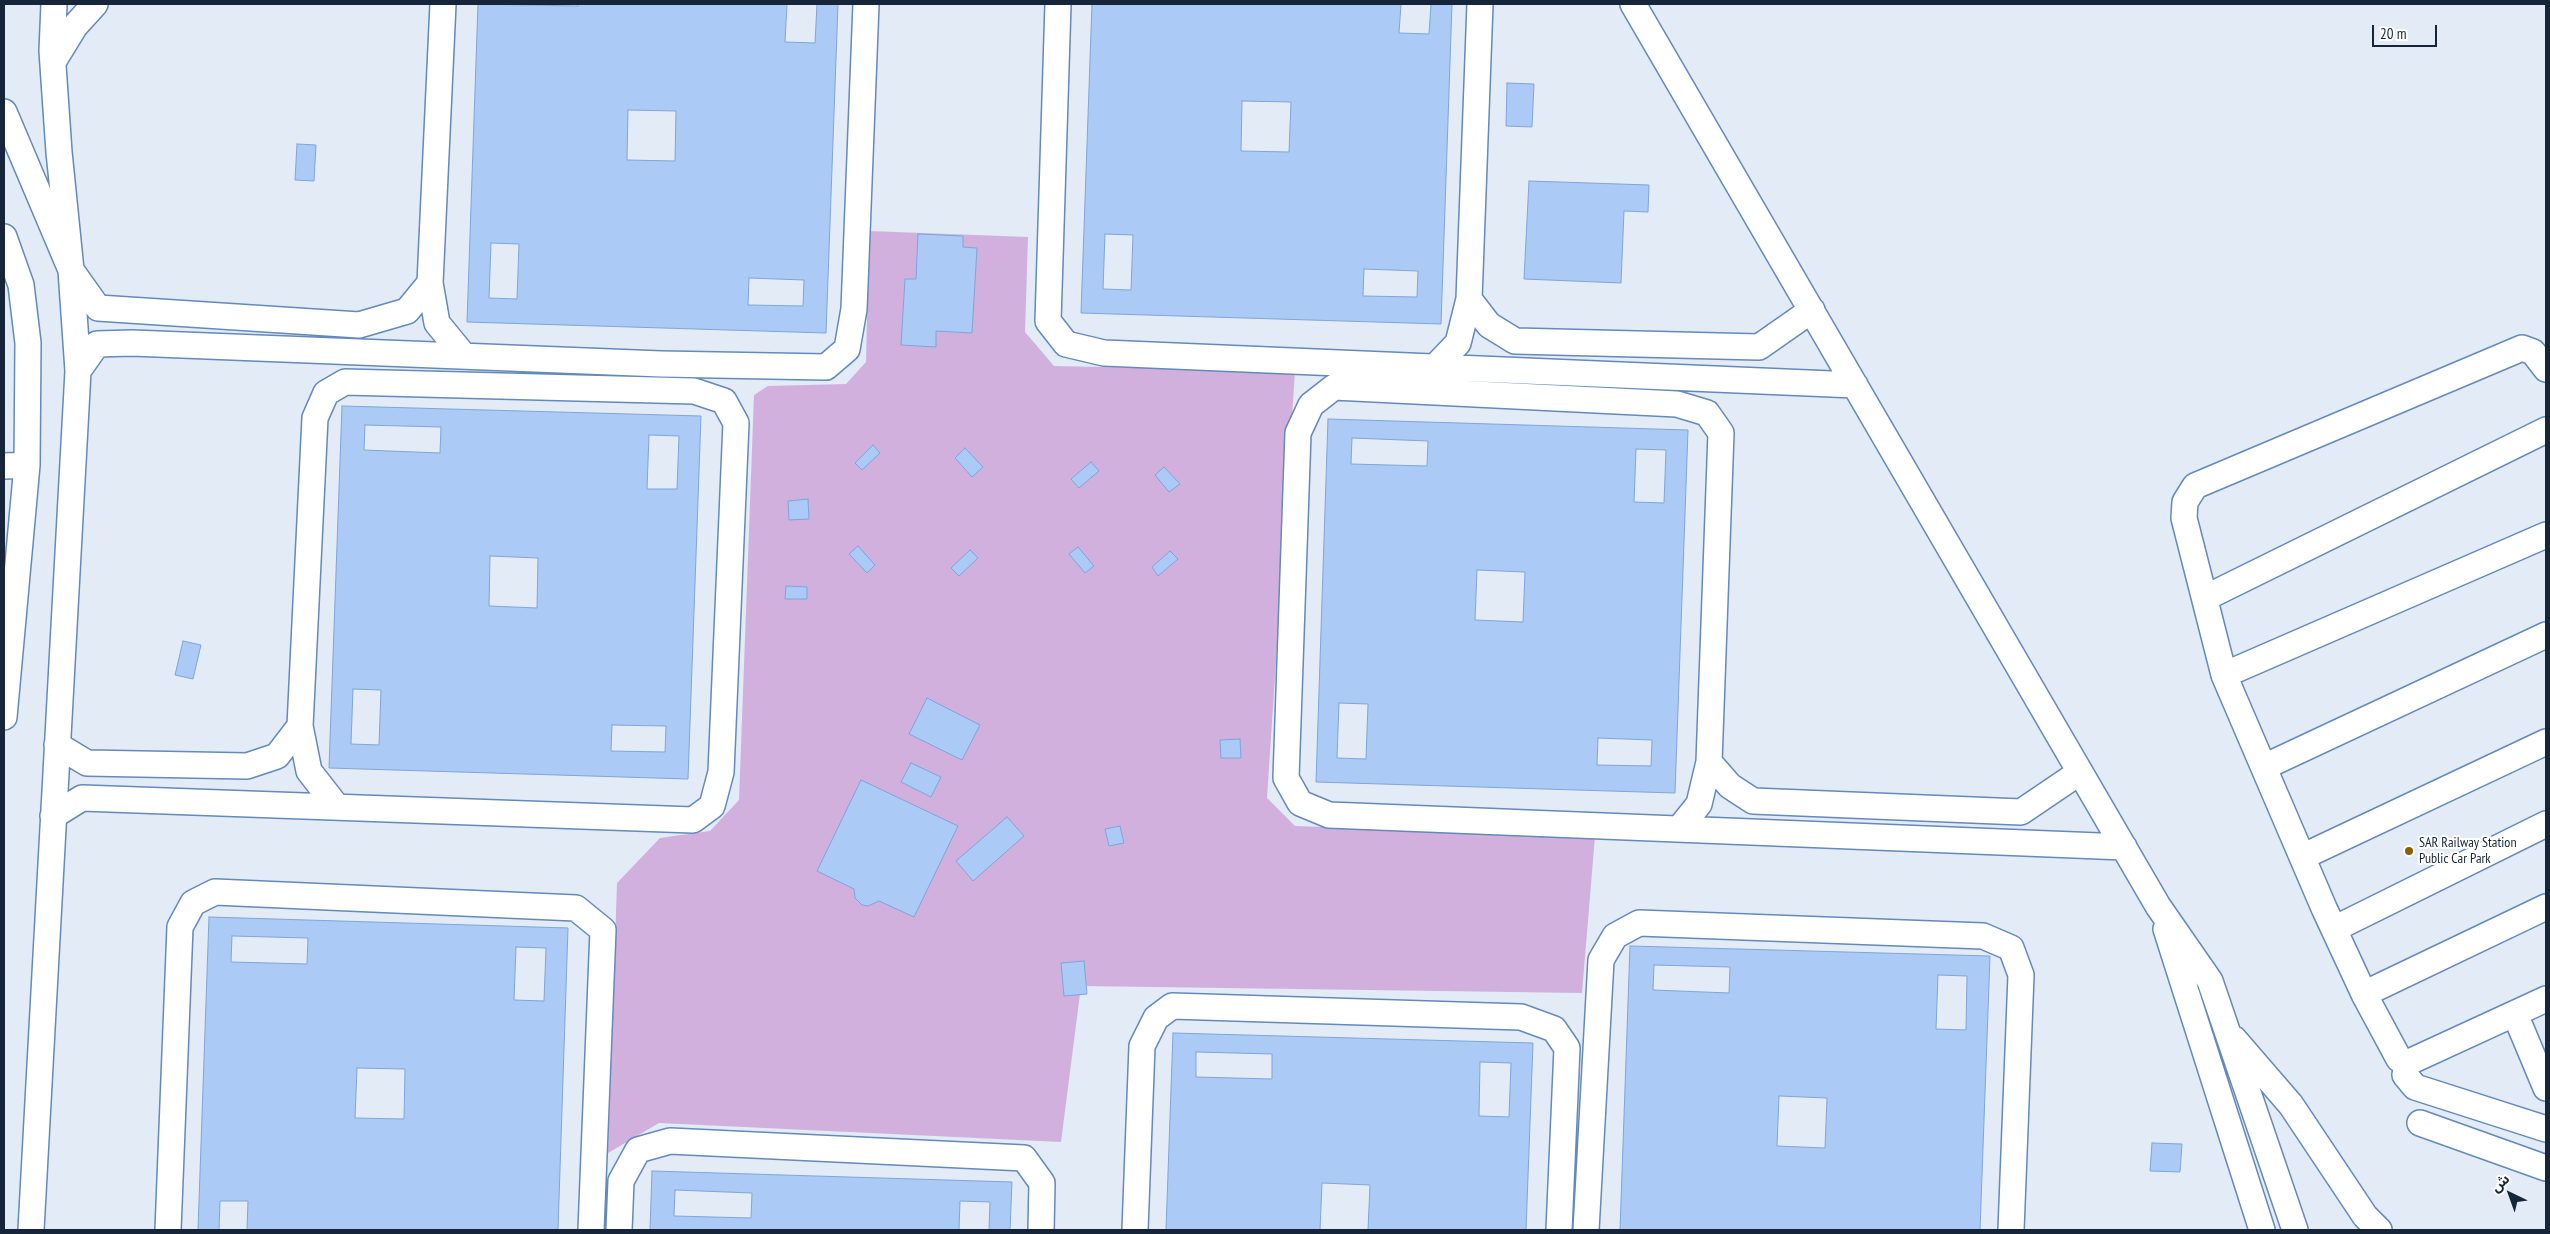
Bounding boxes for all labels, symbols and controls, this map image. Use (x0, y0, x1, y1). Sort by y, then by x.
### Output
scale bar (2375, 15, 2440, 47)
text: 20 m (2380, 24, 2406, 43)
place label: SAR Railway Station Public Car Park (2419, 835, 2517, 868)
marker: SAR Railway Station Public Car Park (2403, 845, 2415, 857)
north arrow (2485, 1169, 2535, 1219)
text: ش (2487, 1170, 2513, 1196)

